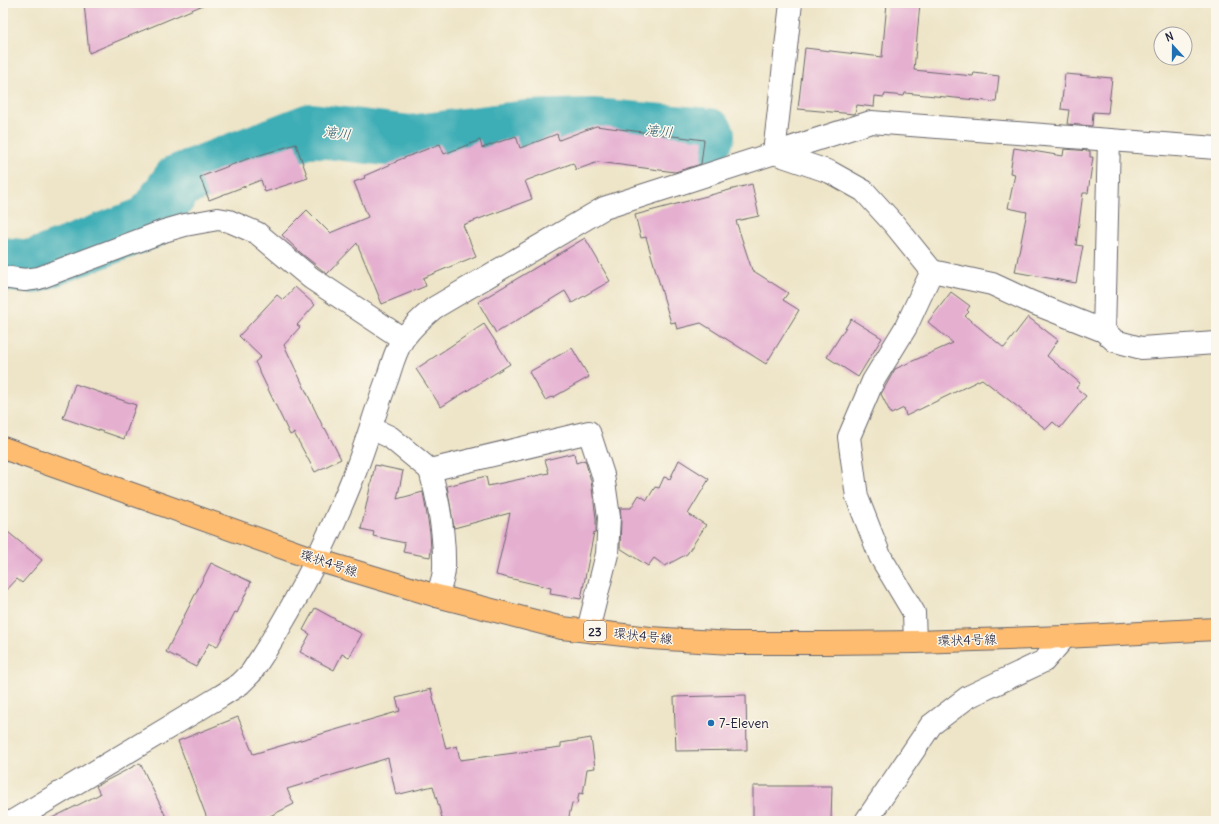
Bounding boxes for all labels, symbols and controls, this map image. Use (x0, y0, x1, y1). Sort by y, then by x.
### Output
north arrow (1153, 26, 1193, 66)
text: N (1163, 29, 1175, 45)
water label: 滝川 (644, 121, 674, 141)
water label: 滝川 (322, 122, 352, 144)
street label: 環状4号線 (298, 546, 361, 581)
road number: 23 (584, 621, 606, 641)
street label: 環状4号線 (613, 624, 674, 648)
street label: 環状4号線 (937, 630, 998, 650)
place label: 7-Eleven (719, 715, 769, 732)
marker: 7-Eleven (706, 718, 716, 728)

